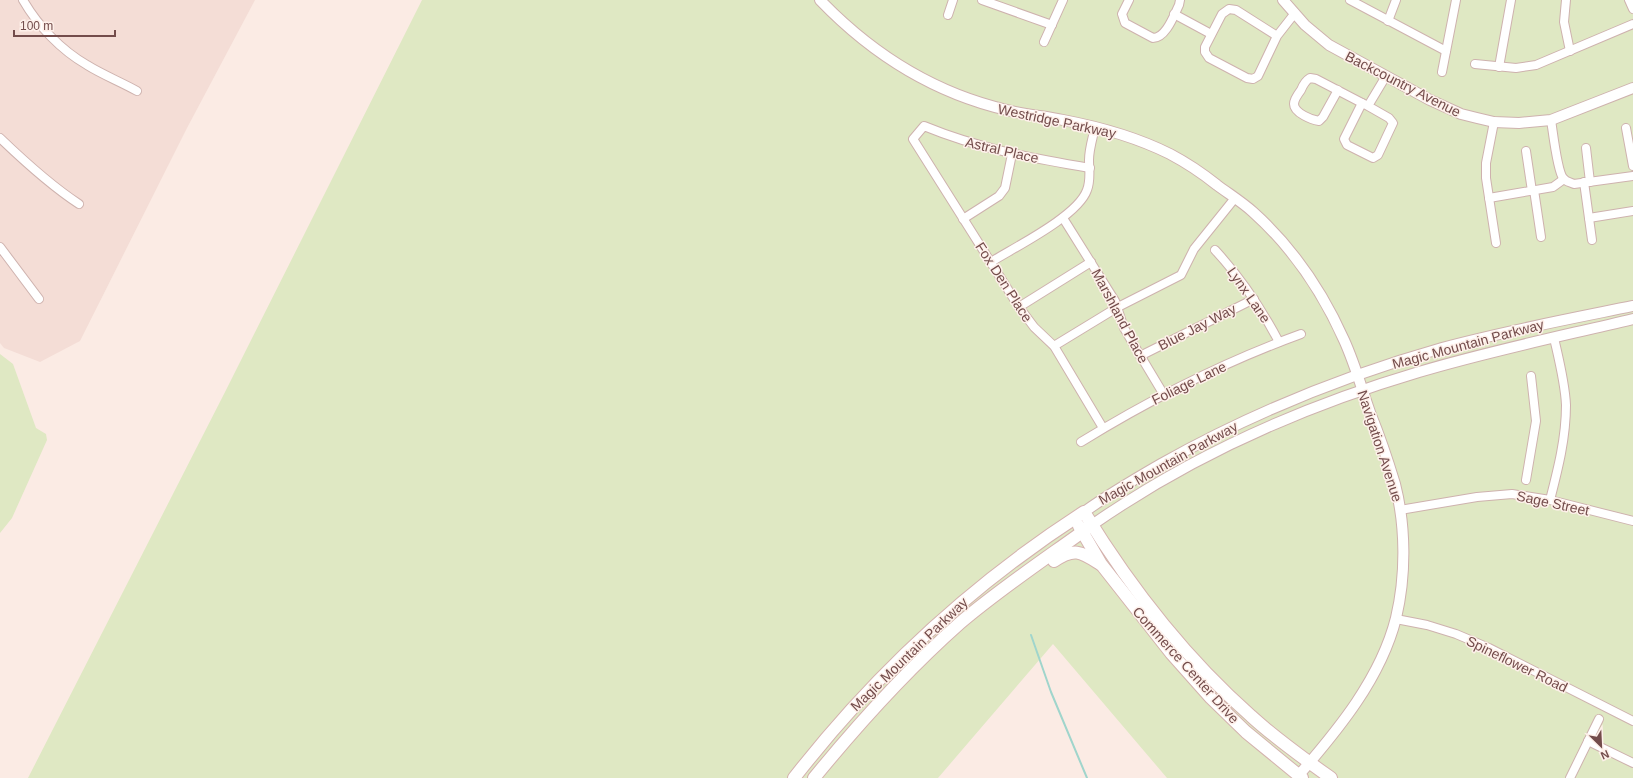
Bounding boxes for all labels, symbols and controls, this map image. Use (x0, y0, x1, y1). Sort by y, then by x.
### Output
scale bar (14, 12, 115, 38)
text: 100 m (20, 19, 53, 33)
street label: Backcountry Avenue (1343, 48, 1464, 120)
street label: Westridge Parkway (996, 101, 1118, 141)
street label: Astral Place (964, 134, 1040, 166)
street label: Fox Den Place (972, 239, 1036, 325)
street label: Lynx Lane (1224, 264, 1274, 326)
street label: Marshland Place (1088, 266, 1152, 366)
street label: Blue Jay Way (1155, 301, 1239, 353)
street label: Magic Mountain Parkway (1390, 316, 1546, 372)
street label: Foliage Lane (1149, 358, 1229, 408)
street label: Navigation Avenue (1354, 388, 1406, 504)
street label: Magic Mountain Parkway (1096, 418, 1240, 508)
street label: Sage Street (1515, 487, 1591, 519)
street label: Magic Mountain Parkway (847, 594, 971, 714)
street label: Commerce Center Drive (1130, 604, 1243, 727)
street label: Spineflower Road (1464, 633, 1570, 695)
north arrow (1581, 726, 1621, 766)
text: N (1599, 748, 1611, 762)

